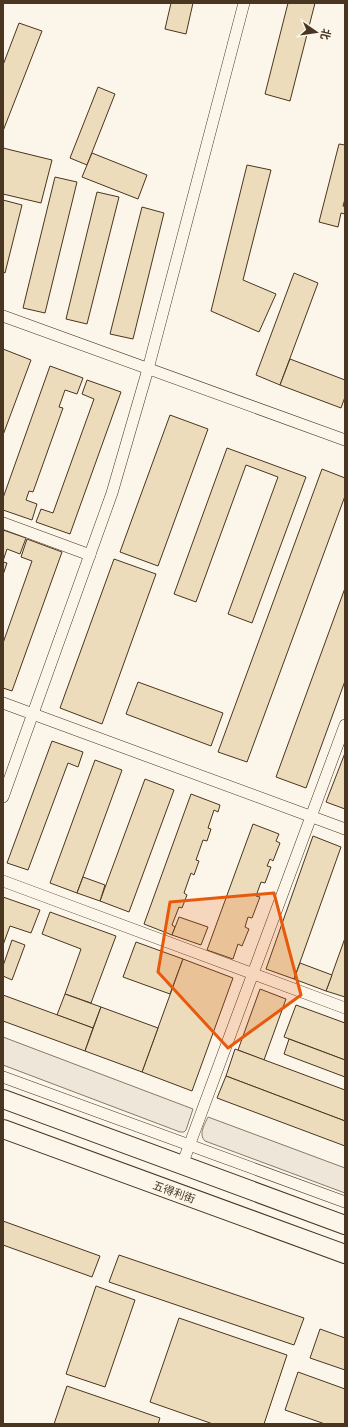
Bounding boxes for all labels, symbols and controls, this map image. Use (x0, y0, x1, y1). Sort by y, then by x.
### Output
north arrow (296, 12, 336, 52)
text: 北 (317, 27, 335, 41)
street label: 五得利街 (151, 1177, 197, 1207)

